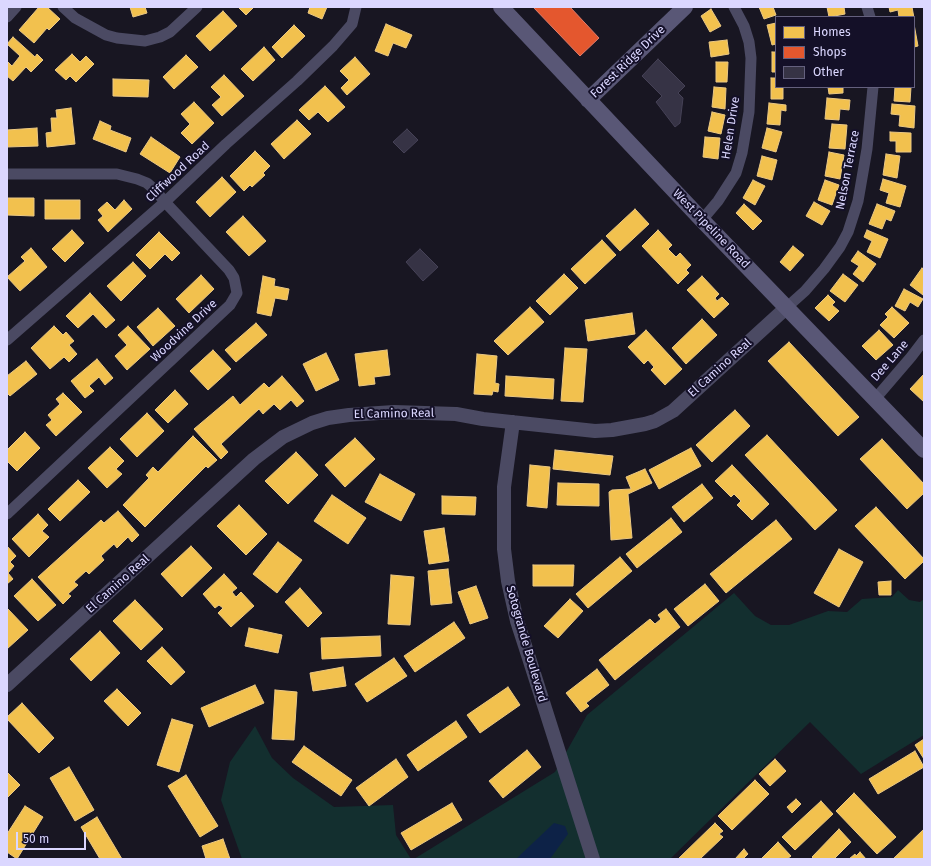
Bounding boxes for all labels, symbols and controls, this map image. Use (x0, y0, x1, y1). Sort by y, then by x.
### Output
legend (775, 16, 915, 88)
street label: Forest Ridge Drive (588, 23, 668, 101)
text: Homes (813, 25, 851, 39)
text: Shops (813, 45, 846, 59)
text: Other (813, 65, 844, 79)
street label: Helen Drive (719, 96, 743, 160)
street label: Nelson Terrace (833, 129, 863, 211)
street label: Cliffwood Road (143, 139, 213, 205)
street label: West Pipeline Road (669, 186, 753, 272)
street label: Woodvine Drive (148, 297, 220, 365)
street label: El Camino Real (685, 336, 755, 400)
street label: Dee Lane (868, 337, 912, 385)
street label: El Camino Real (354, 406, 434, 422)
street label: El Camino Real (83, 552, 153, 616)
street label: Sotogrande Boulevard (502, 584, 550, 704)
scale bar (18, 824, 88, 850)
text: 50 m (23, 832, 49, 846)

